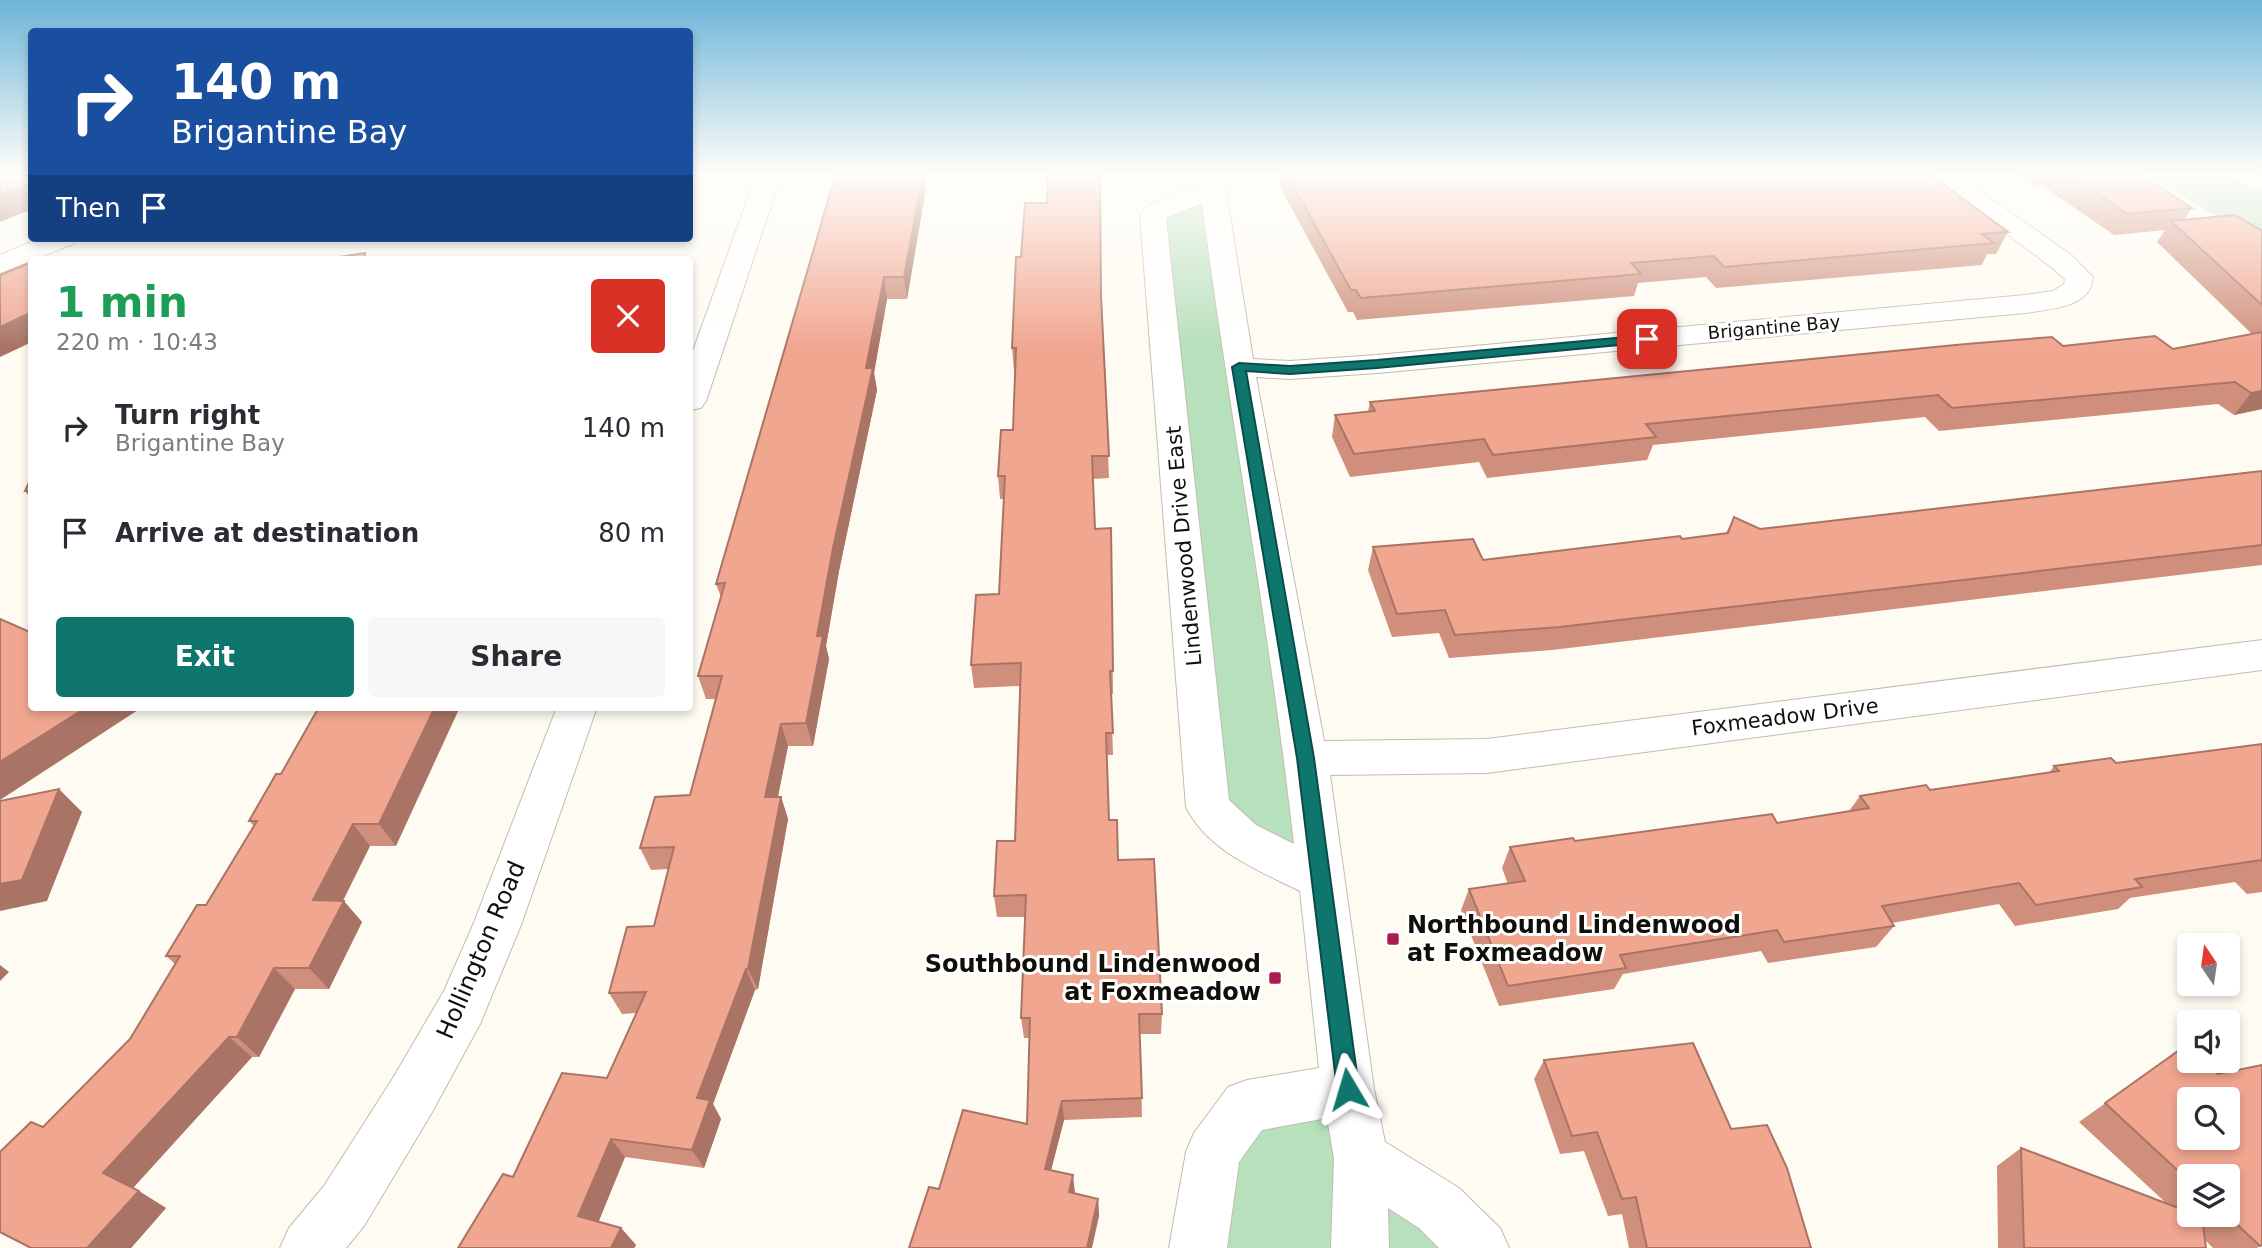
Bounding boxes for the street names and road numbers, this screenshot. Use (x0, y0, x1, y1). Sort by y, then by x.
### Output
street label: Brigantine Bay (1707, 311, 1841, 343)
street label: Lindenwood Drive East (1162, 425, 1206, 667)
street label: Foxmeadow Drive (1690, 694, 1880, 740)
street label: Hollington Road (431, 857, 531, 1043)

